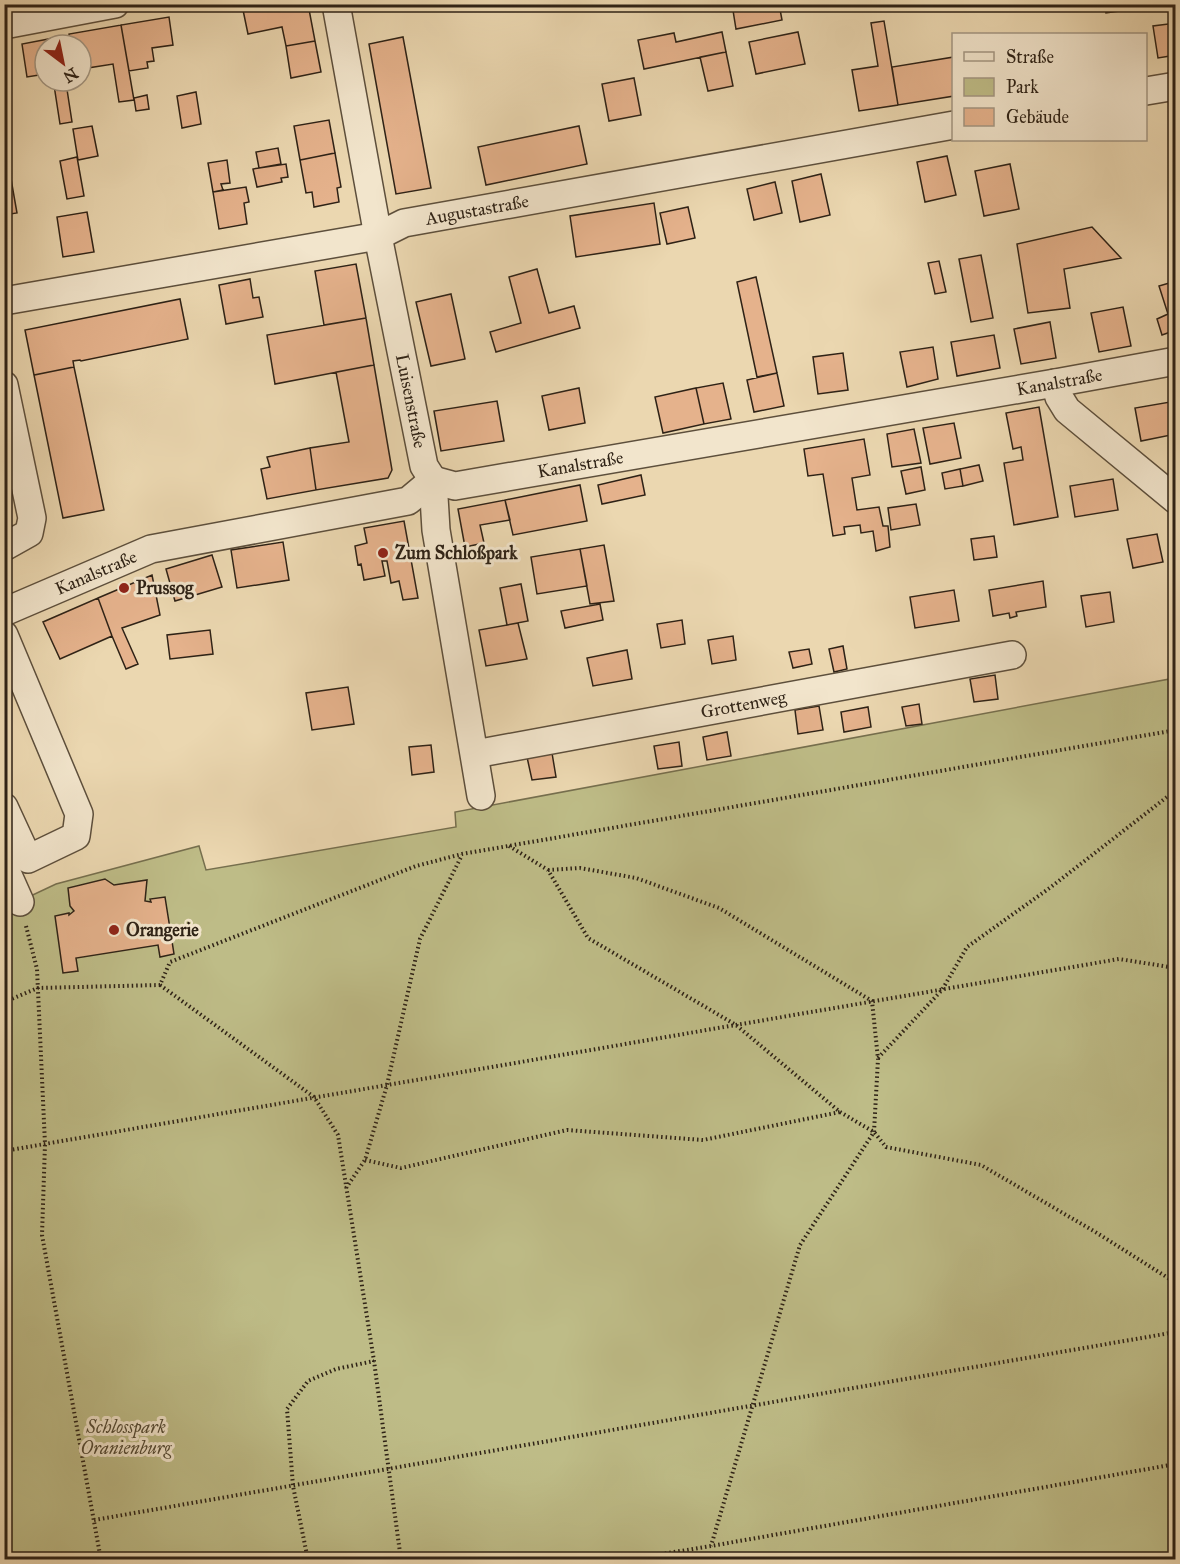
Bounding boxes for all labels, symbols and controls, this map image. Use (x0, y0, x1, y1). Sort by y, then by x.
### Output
north arrow (33, 33, 93, 93)
legend (952, 33, 1147, 141)
text: Straße (1006, 46, 1054, 68)
text: N (60, 64, 81, 87)
text: Park (1006, 76, 1039, 98)
text: Gebäude (1006, 106, 1069, 128)
street label: Augustastraße (423, 190, 531, 230)
street label: Luisenstraße (391, 352, 431, 450)
street label: Kanalstraße (1015, 364, 1104, 400)
street label: Kanalstraße (536, 446, 625, 483)
place label: Zum Schloßpark (395, 542, 518, 565)
street label: Kanalstraße (52, 545, 140, 600)
marker: Zum Schloßpark (376, 546, 390, 560)
place label: Prussog (136, 577, 194, 600)
marker: Prussog (117, 581, 131, 595)
street label: Grottenweg (699, 686, 789, 723)
place label: Orangerie (126, 919, 199, 942)
marker: Orangerie (107, 923, 121, 937)
park label: Schlosspark Oranienburg (81, 1416, 172, 1459)

